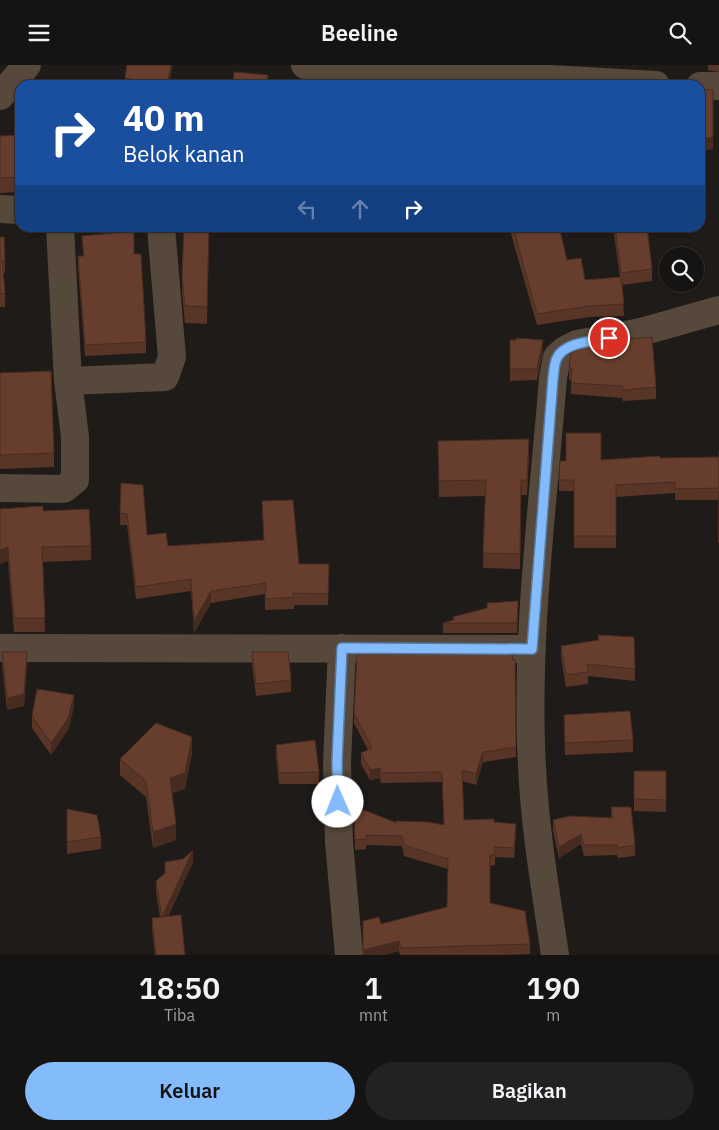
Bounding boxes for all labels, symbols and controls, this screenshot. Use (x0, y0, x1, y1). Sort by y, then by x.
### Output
text: Beeline (321, 18, 398, 47)
icon: menu (25, 19, 53, 47)
icon: search (666, 19, 694, 47)
text: 40 m (123, 95, 205, 141)
icon: right (40, 100, 105, 165)
text: Belok kanan (123, 139, 245, 168)
icon: left (293, 195, 321, 223)
icon: ahead (346, 195, 374, 223)
icon: right (399, 195, 427, 223)
map controls (659, 247, 704, 292)
button: search (659, 247, 704, 292)
pin (588, 317, 630, 359)
icon: arrive (595, 324, 623, 352)
position arrow (311, 775, 363, 827)
text: 18:50 (139, 968, 220, 1007)
text: 1 (364, 968, 382, 1007)
text: 190 (526, 968, 580, 1007)
text: Tiba (164, 1005, 195, 1025)
text: mnt (359, 1005, 388, 1025)
text: m (546, 1005, 560, 1025)
button: Keluar (25, 1062, 355, 1120)
button: Bagikan (365, 1062, 694, 1120)

